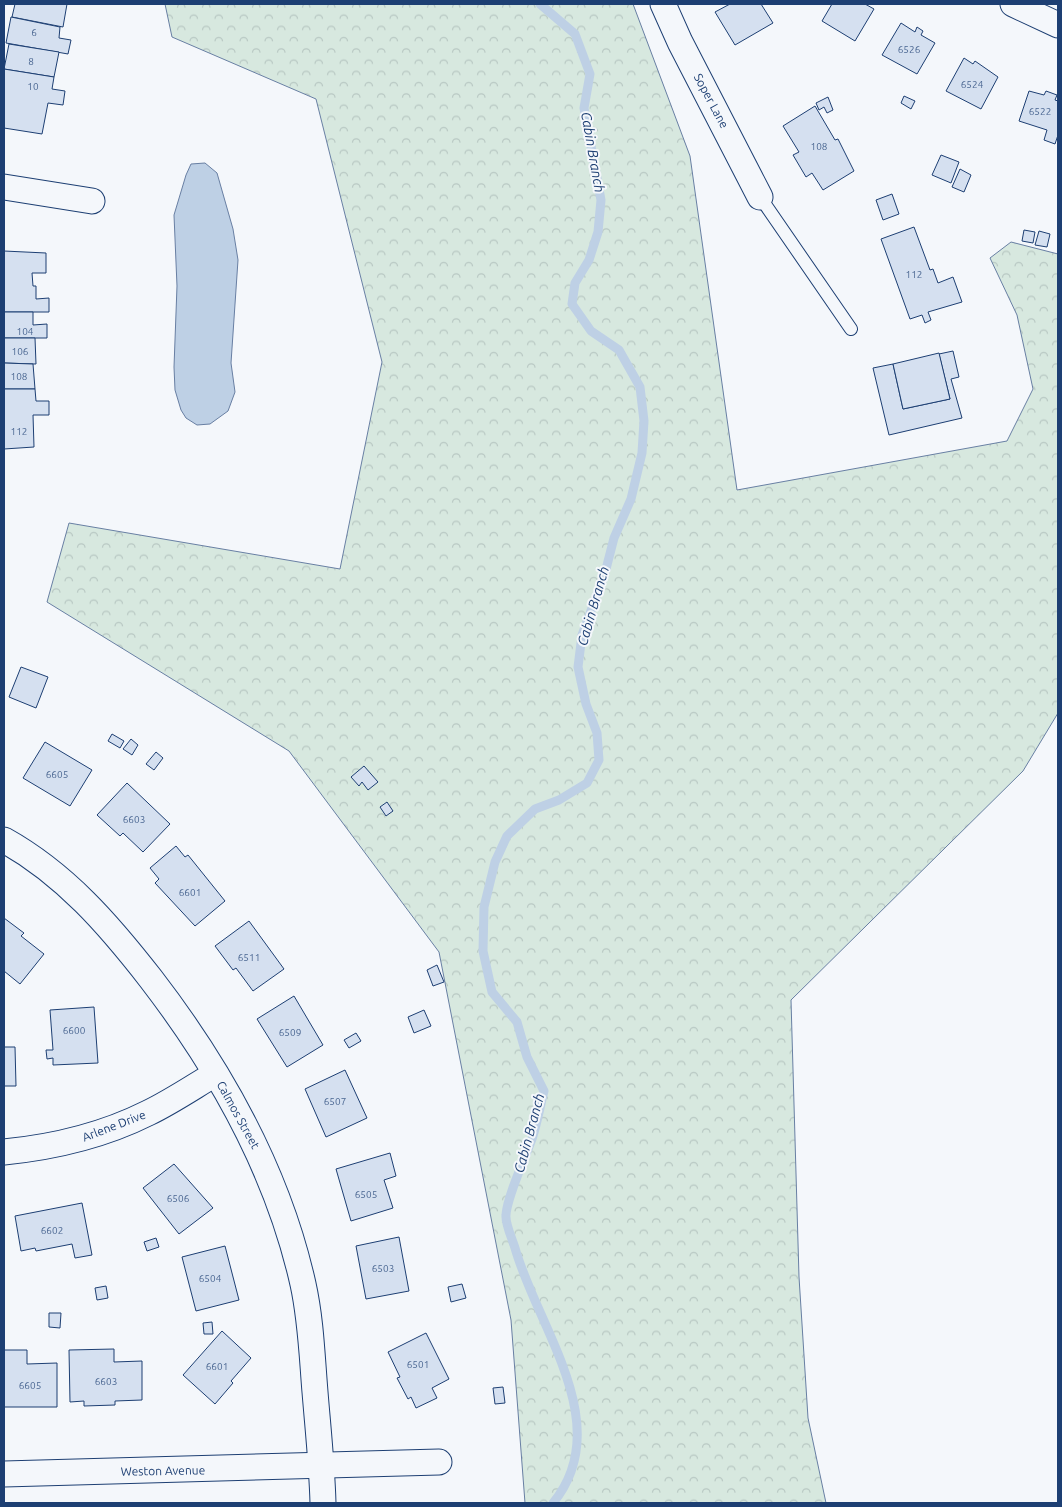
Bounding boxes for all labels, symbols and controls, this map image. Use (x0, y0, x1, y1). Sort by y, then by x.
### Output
house number: 6 (31, 27, 37, 38)
house number: 6526 (898, 44, 921, 55)
house number: 8 (28, 56, 34, 67)
street label: Soper Lane (692, 71, 731, 130)
house number: 6524 (961, 79, 984, 90)
house number: 10 (27, 81, 39, 92)
house number: 6522 (1029, 106, 1051, 117)
water label: Cabin Branch (578, 110, 608, 194)
house number: 108 (811, 141, 828, 152)
house number: 112 (906, 269, 922, 280)
house number: 104 (17, 326, 34, 337)
house number: 106 (12, 346, 29, 357)
house number: 108 (11, 371, 28, 382)
house number: 112 (11, 426, 27, 437)
water label: Cabin Branch (574, 565, 612, 647)
house number: 6605 (46, 769, 68, 780)
house number: 6603 (123, 814, 145, 825)
house number: 6601 (179, 887, 201, 898)
house number: 6511 (238, 952, 260, 963)
house number: 6600 (63, 1025, 86, 1036)
house number: 6509 (279, 1027, 301, 1038)
street label: Calmos Street (214, 1079, 263, 1151)
water label: Cabin Branch (511, 1091, 547, 1175)
house number: 6507 (324, 1096, 346, 1107)
street label: Arlene Drive (80, 1108, 147, 1144)
house number: 6505 (355, 1189, 377, 1200)
house number: 6506 (167, 1193, 190, 1204)
house number: 6602 (41, 1225, 63, 1236)
house number: 6503 (372, 1263, 394, 1274)
house number: 6504 (199, 1273, 222, 1284)
house number: 6501 (407, 1359, 429, 1370)
house number: 6601 (206, 1361, 228, 1372)
house number: 6603 (95, 1376, 117, 1387)
house number: 6605 (19, 1380, 41, 1391)
street label: Weston Avenue (121, 1463, 205, 1478)

